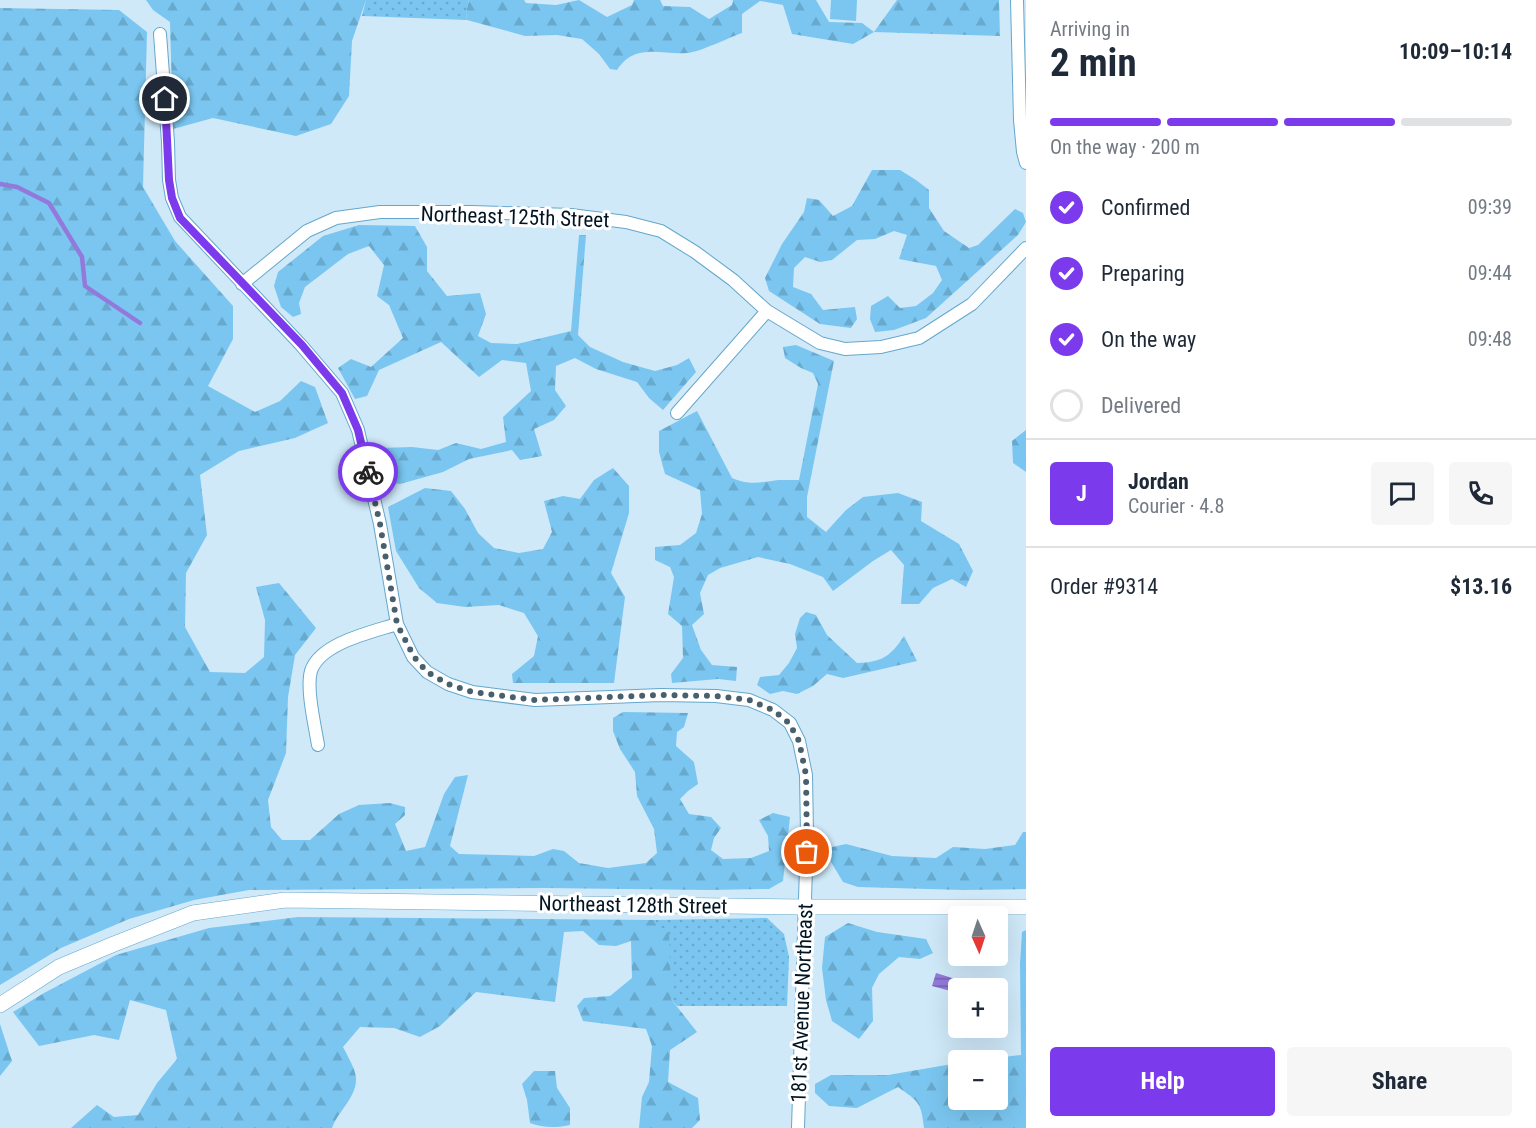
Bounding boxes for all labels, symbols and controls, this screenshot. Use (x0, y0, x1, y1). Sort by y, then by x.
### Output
text: Arriving in (1050, 17, 1130, 41)
text: 10:09–10:14 (1399, 39, 1512, 64)
text: 2 min (1050, 40, 1137, 86)
pin (139, 73, 190, 124)
icon: home (148, 82, 181, 115)
text: On the way · 200 m (1050, 135, 1200, 159)
icon: check (1050, 191, 1083, 224)
text: Confirmed (1101, 195, 1190, 220)
text: 09:39 (1468, 195, 1512, 219)
street label: Northeast 125th Street (420, 202, 610, 232)
icon: check (1050, 257, 1083, 290)
text: Preparing (1101, 261, 1185, 286)
text: 09:44 (1468, 261, 1512, 285)
icon: check (1050, 323, 1083, 356)
text: On the way (1101, 327, 1196, 352)
text: 09:48 (1468, 327, 1512, 351)
text: Delivered (1101, 393, 1181, 418)
courier (338, 442, 398, 502)
icon: bike (352, 456, 385, 489)
button: chat (1371, 462, 1434, 525)
button: phone (1449, 462, 1512, 525)
text: Jordan (1128, 469, 1189, 494)
text: J (1076, 481, 1087, 506)
text: Courier · 4.8 (1128, 494, 1224, 518)
text: Order #9314 (1050, 574, 1158, 599)
text: $13.16 (1450, 574, 1512, 599)
pin (781, 826, 832, 877)
icon: bag (790, 835, 823, 868)
street label: Northeast 128th Street (538, 891, 728, 919)
street label: 181st Avenue Northeast (787, 903, 817, 1103)
north arrow (948, 906, 1008, 966)
map controls (948, 906, 1008, 1110)
button: + (948, 978, 1008, 1038)
button: Help (1050, 1047, 1275, 1116)
button: Share (1287, 1047, 1512, 1116)
button: − (948, 1050, 1008, 1110)

